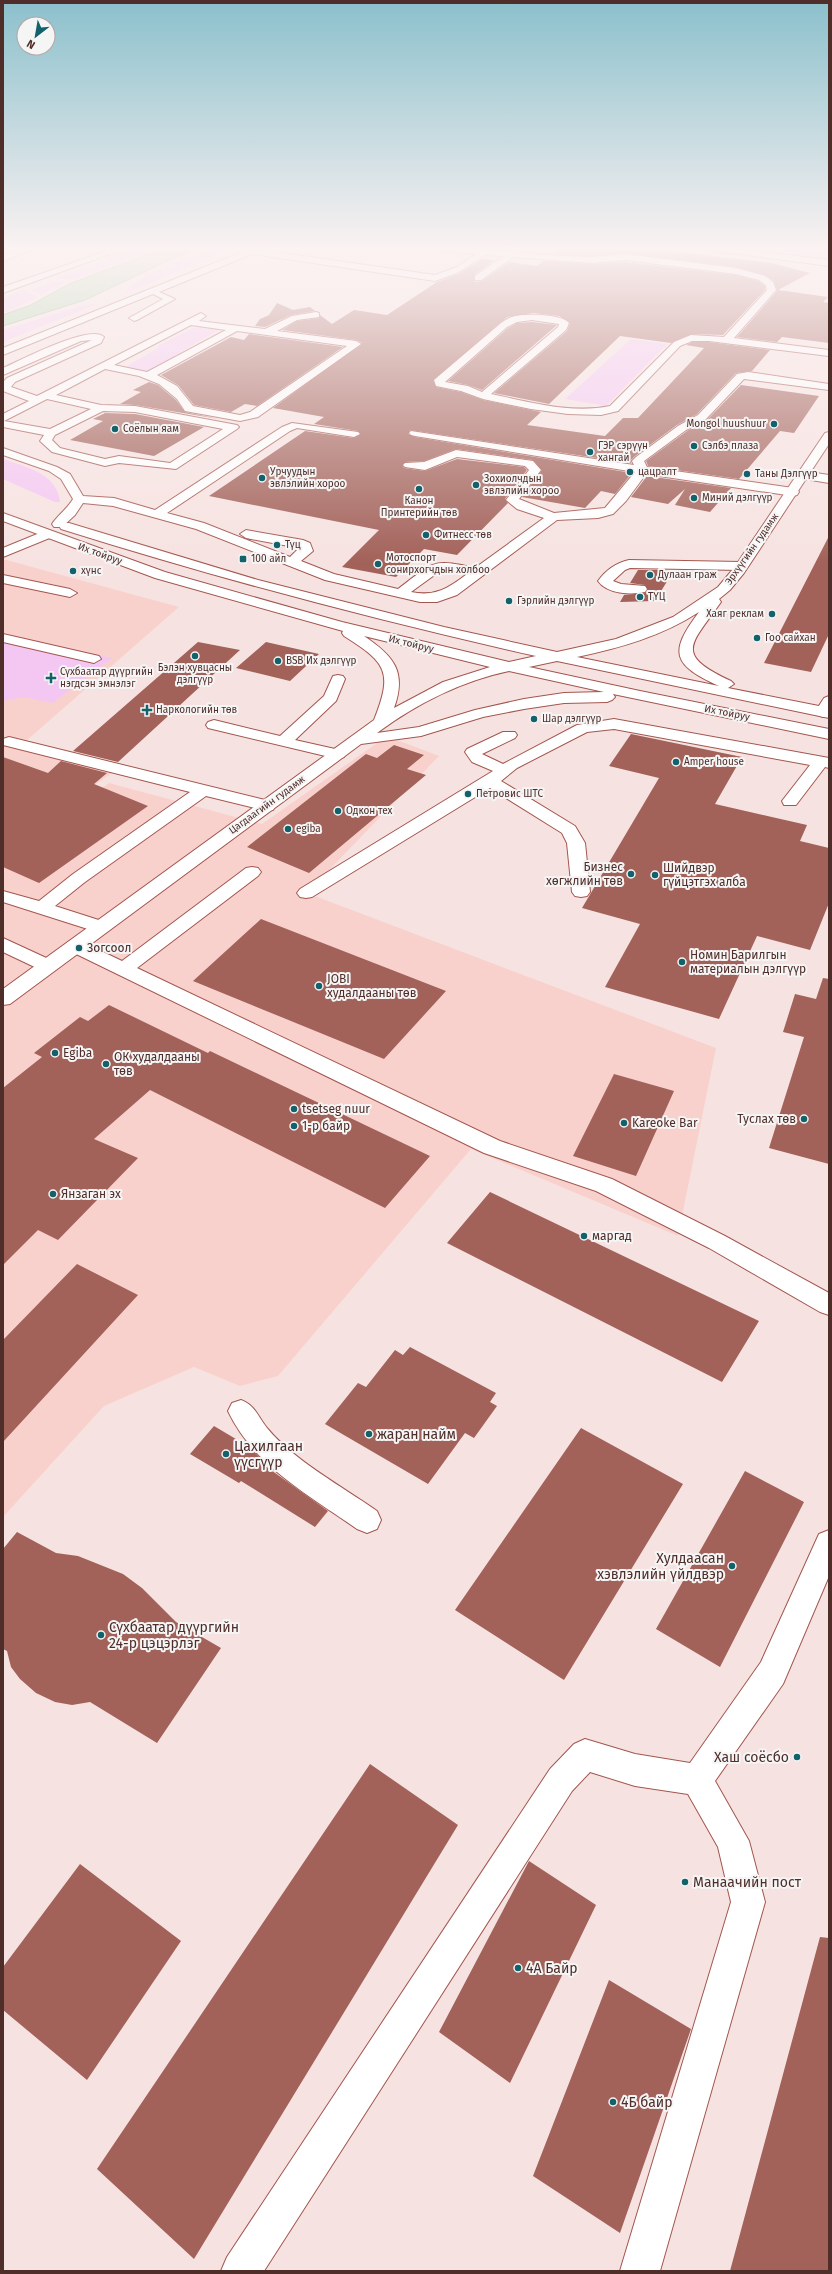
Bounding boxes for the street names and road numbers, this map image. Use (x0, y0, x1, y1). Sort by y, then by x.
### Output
street label: Эрхүүгийн гудамж (723, 511, 781, 587)
street label: Их тойруу (76, 540, 124, 568)
street label: Их тойруу (387, 633, 435, 655)
street label: Их тойруу (703, 703, 751, 723)
street label: Цагдаагийн гудамж (227, 773, 307, 837)

